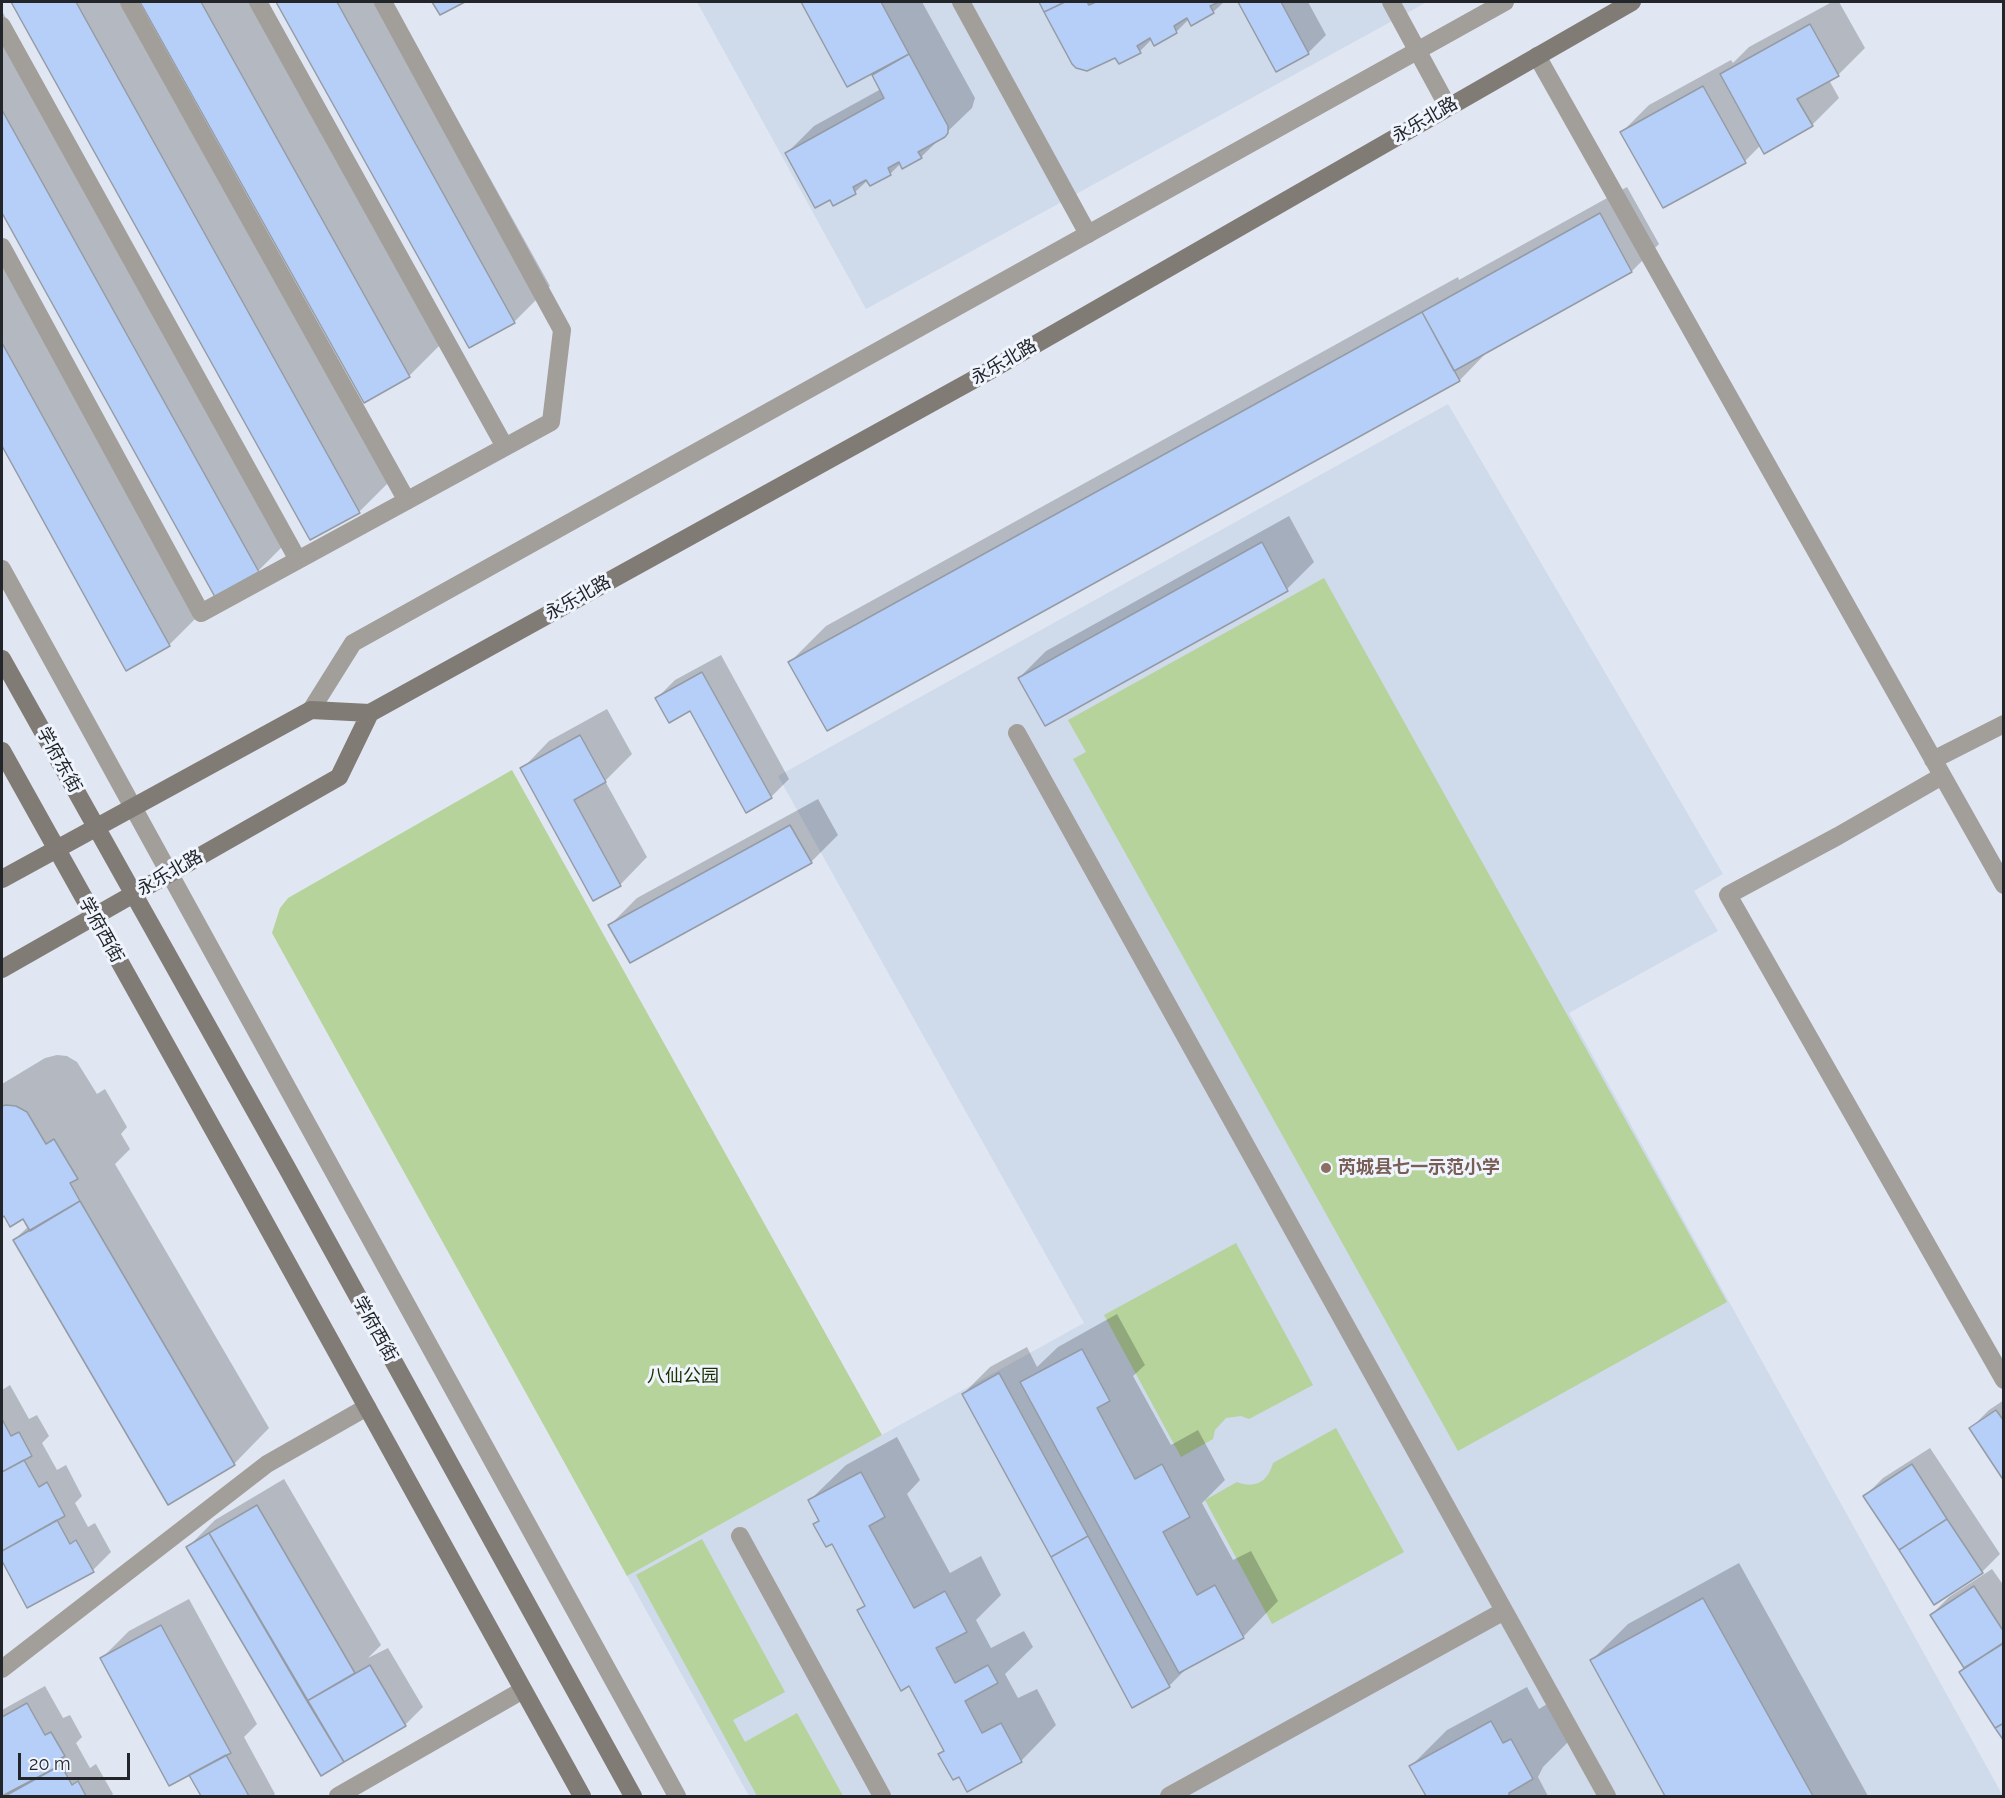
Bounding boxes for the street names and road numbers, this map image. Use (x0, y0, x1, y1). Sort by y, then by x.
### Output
street label: 永乐北路 (1388, 93, 1462, 147)
street label: 永乐北路 (967, 335, 1041, 389)
street label: 永乐北路 (541, 571, 615, 625)
street label: 学府东街 (32, 723, 86, 797)
street label: 永乐北路 (133, 846, 207, 900)
street label: 学府西街 (74, 893, 128, 967)
street label: 学府西街 (348, 1292, 402, 1366)

